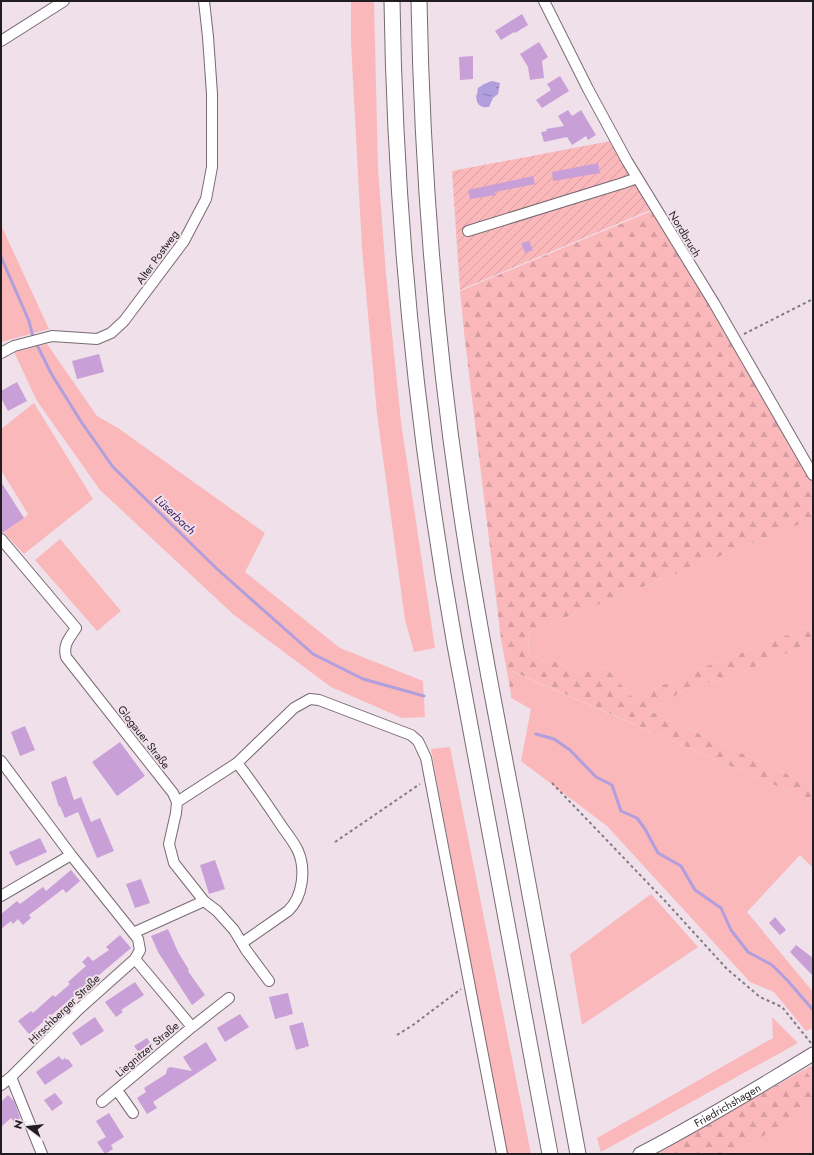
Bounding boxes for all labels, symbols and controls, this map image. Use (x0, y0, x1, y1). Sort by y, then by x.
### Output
street label: Nordbruch (665, 208, 705, 260)
street label: Alter Postweg (132, 227, 182, 287)
water label: Lüserbach (150, 491, 200, 539)
street label: Glogauer Straße (114, 702, 174, 772)
street label: Hirschberger Straße (25, 970, 104, 1047)
street label: Liegnitzer Straße (112, 1018, 182, 1080)
street label: Friedrichshagen (691, 1080, 764, 1131)
north arrow (8, 1107, 48, 1147)
text: N (9, 1118, 27, 1131)

